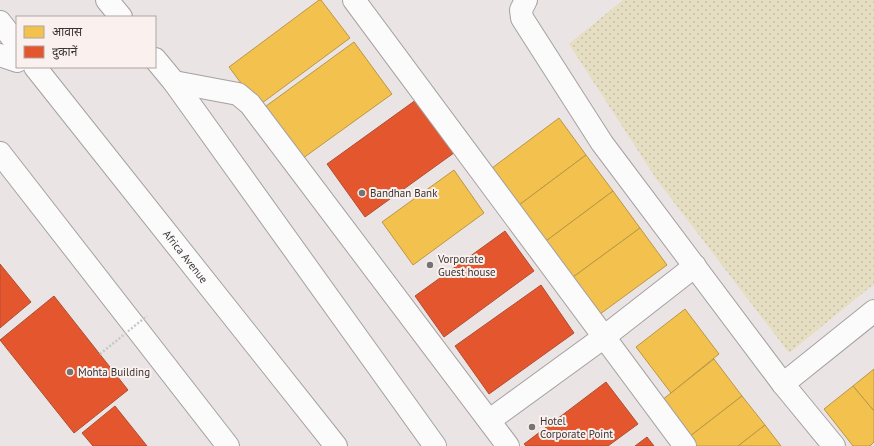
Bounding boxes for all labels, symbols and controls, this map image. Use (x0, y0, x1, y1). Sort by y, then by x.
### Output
legend (16, 16, 156, 68)
text: आवास (52, 24, 83, 39)
text: दुकानें (52, 44, 78, 60)
place label: Bandhan Bank (370, 186, 438, 200)
marker: Bandhan Bank (357, 188, 367, 198)
street label: Africa Avenue (160, 227, 211, 286)
place label: Vorporate Guest house (437, 252, 496, 279)
marker: Vorporate Guest house (425, 260, 435, 270)
place label: Mohta Building (78, 365, 150, 379)
marker: Mohta Building (65, 367, 75, 377)
place label: Hotel Corporate Point (540, 414, 613, 441)
marker: Hotel Corporate Point (527, 422, 537, 432)

